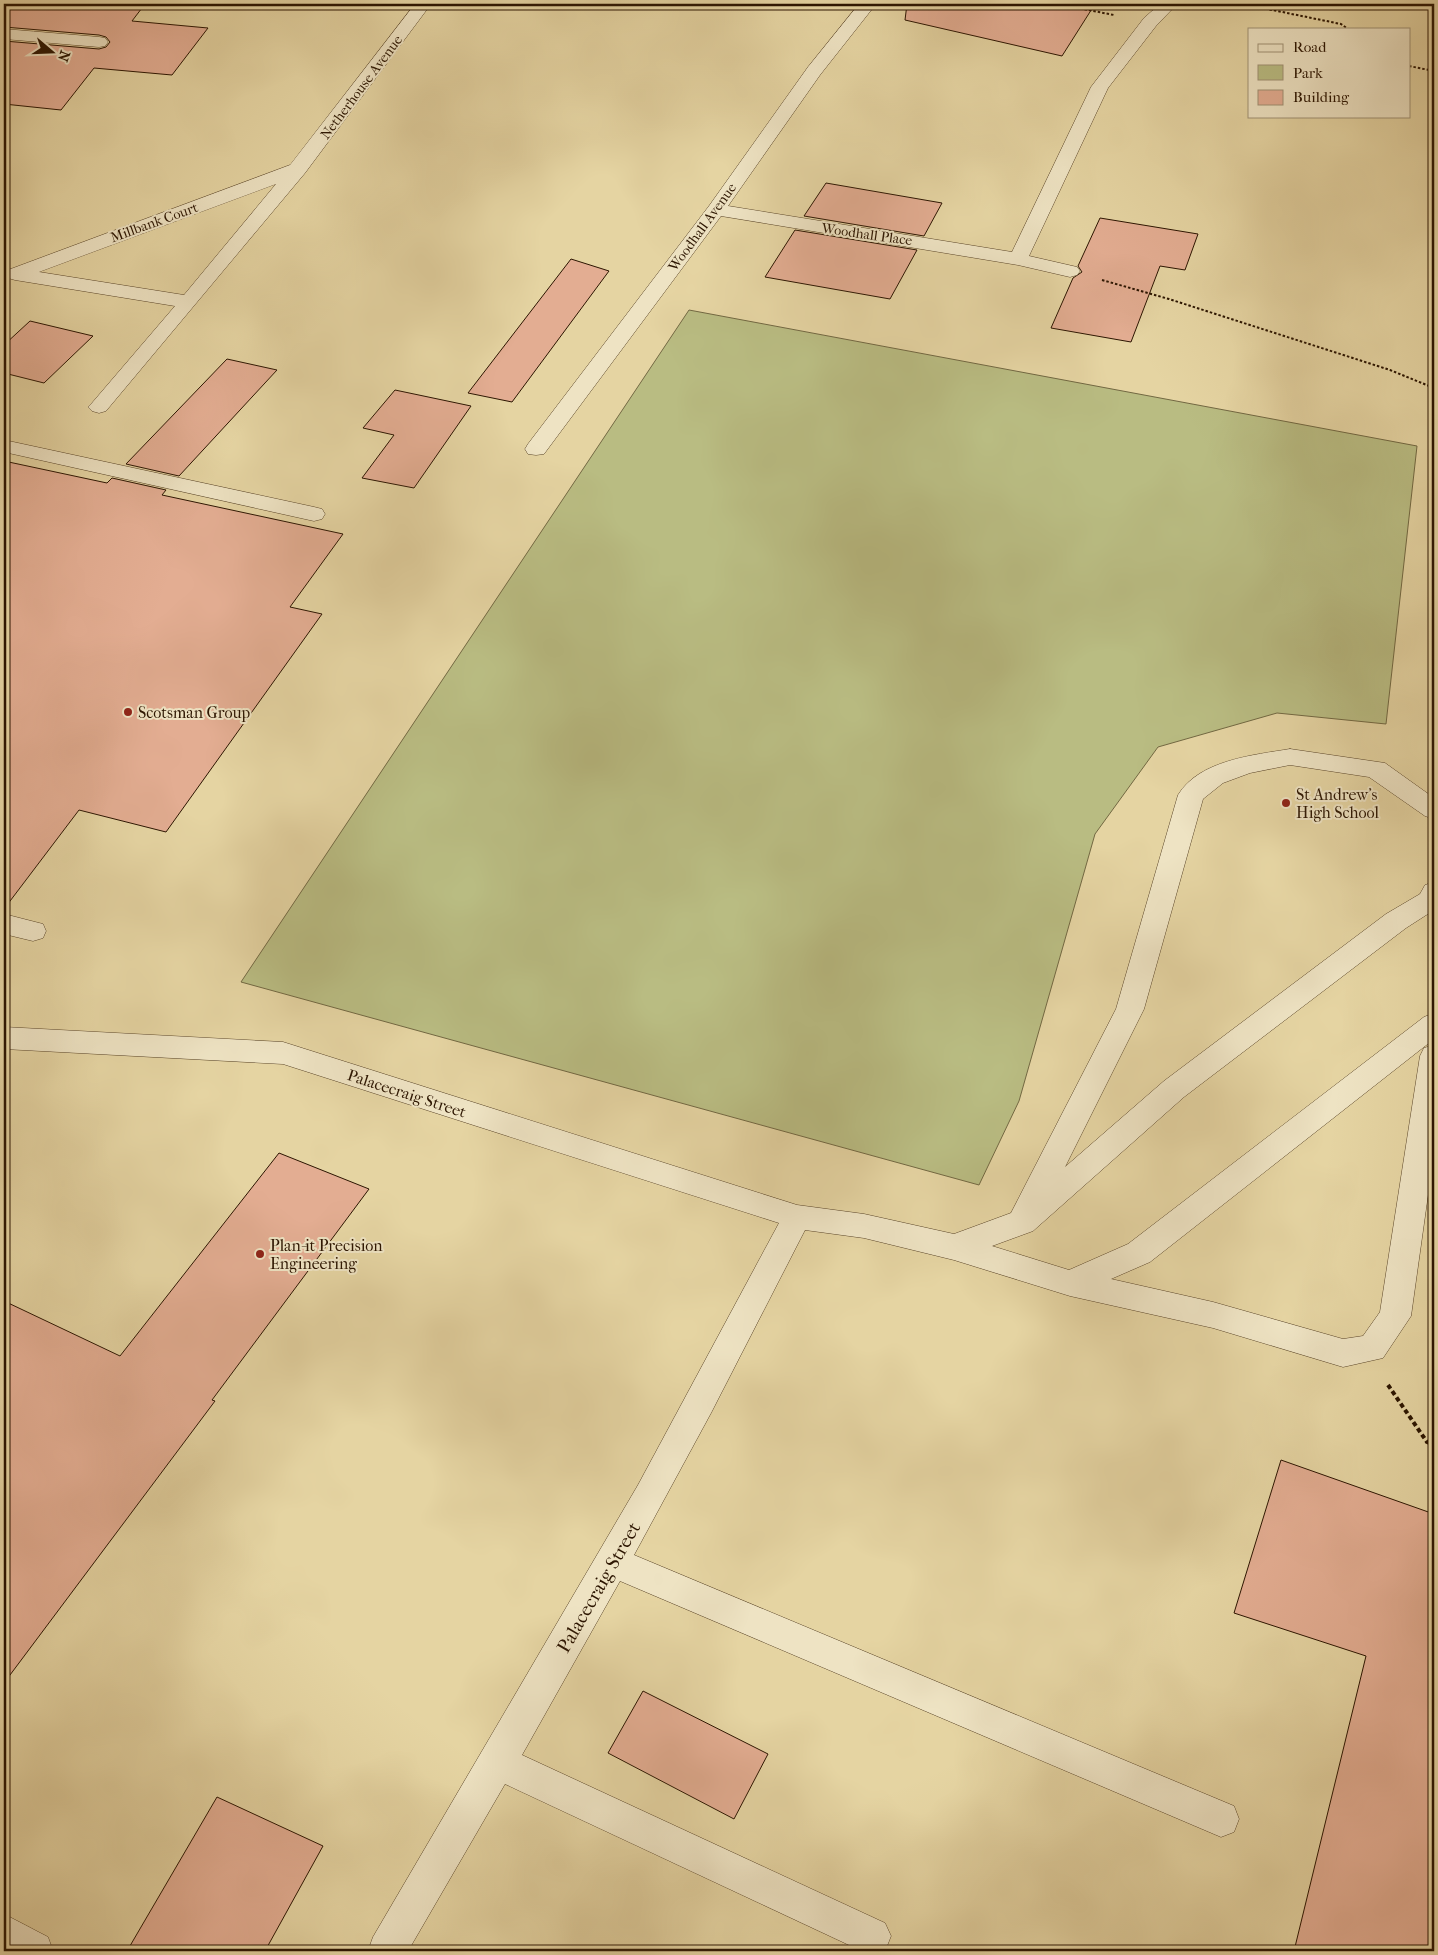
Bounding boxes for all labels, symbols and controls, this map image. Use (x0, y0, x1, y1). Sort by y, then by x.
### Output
north arrow (28, 28, 78, 78)
legend (1248, 28, 1410, 118)
street label: Netherhouse Avenue (317, 32, 406, 143)
text: Road (1293, 38, 1327, 56)
text: N (54, 48, 74, 64)
text: Park (1293, 64, 1323, 82)
text: Building (1293, 88, 1350, 106)
street label: Woodhall Avenue (664, 180, 740, 276)
street label: Millbank Court (108, 199, 200, 246)
street label: Woodhall Place (819, 220, 914, 249)
place label: Scotsman Group (138, 703, 250, 722)
marker: Scotsman Group (122, 706, 134, 718)
place label: St Andrew's High School (1296, 785, 1380, 822)
marker: St Andrew's High School (1280, 797, 1292, 809)
street label: Palacecraig Street (345, 1065, 469, 1122)
place label: Plan-it Precision Engineering (270, 1236, 383, 1273)
marker: Plan-it Precision Engineering (254, 1248, 266, 1260)
street label: Palacecraig Street (553, 1518, 645, 1657)

